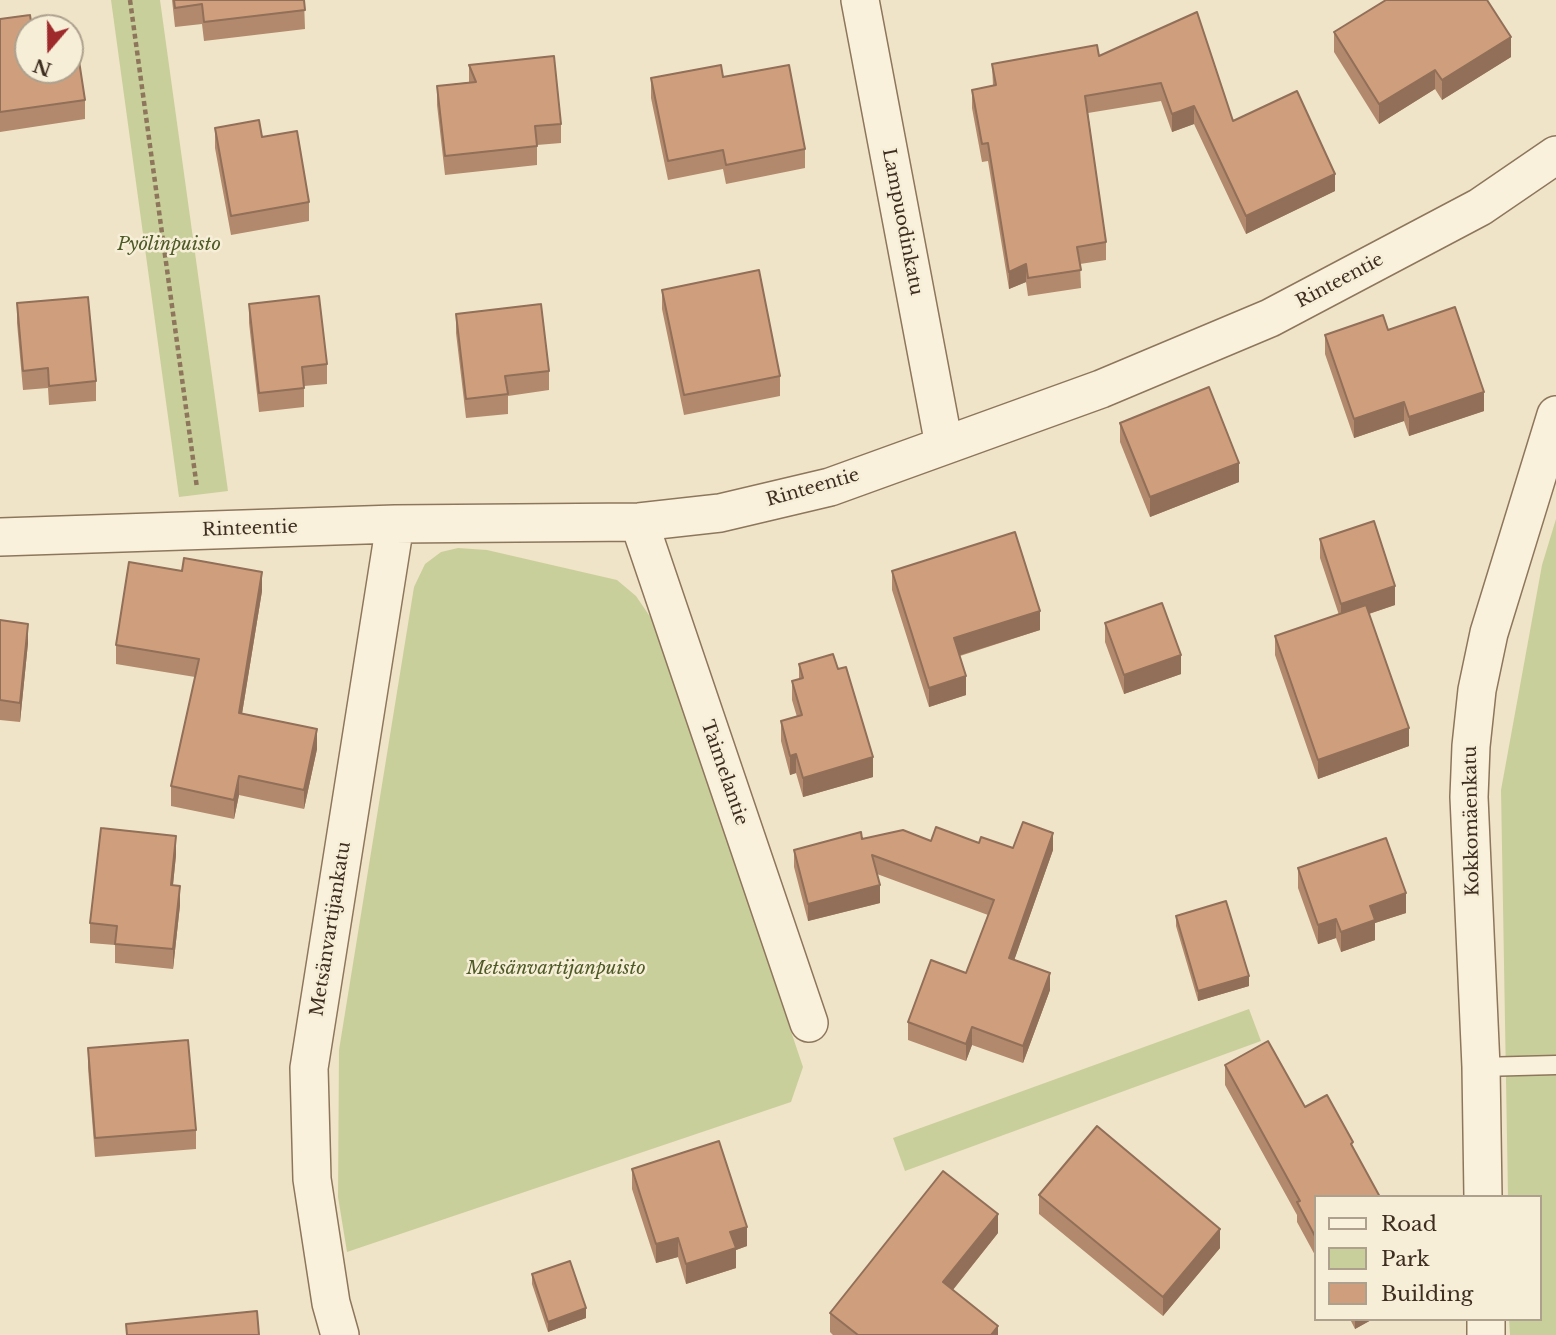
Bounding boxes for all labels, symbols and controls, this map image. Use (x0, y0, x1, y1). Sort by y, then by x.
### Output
north arrow (14, 14, 84, 84)
text: N (30, 53, 55, 81)
street label: Lampuodinkatu (877, 147, 927, 297)
park label: Pyölinpuisto (117, 234, 221, 256)
street label: Rinteentie (1293, 249, 1387, 313)
street label: Rinteentie (764, 464, 862, 512)
street label: Rinteentie (202, 517, 298, 541)
street label: Taimelantie (696, 718, 752, 828)
street label: Kokkomäenkatu (1460, 746, 1484, 896)
street label: Metsänvartijankatu (307, 840, 355, 1018)
park label: Metsänvartijanpuisto (466, 958, 646, 980)
legend (1314, 1195, 1542, 1321)
text: Road (1381, 1211, 1437, 1237)
text: Park (1381, 1246, 1430, 1272)
text: Building (1381, 1281, 1473, 1307)

